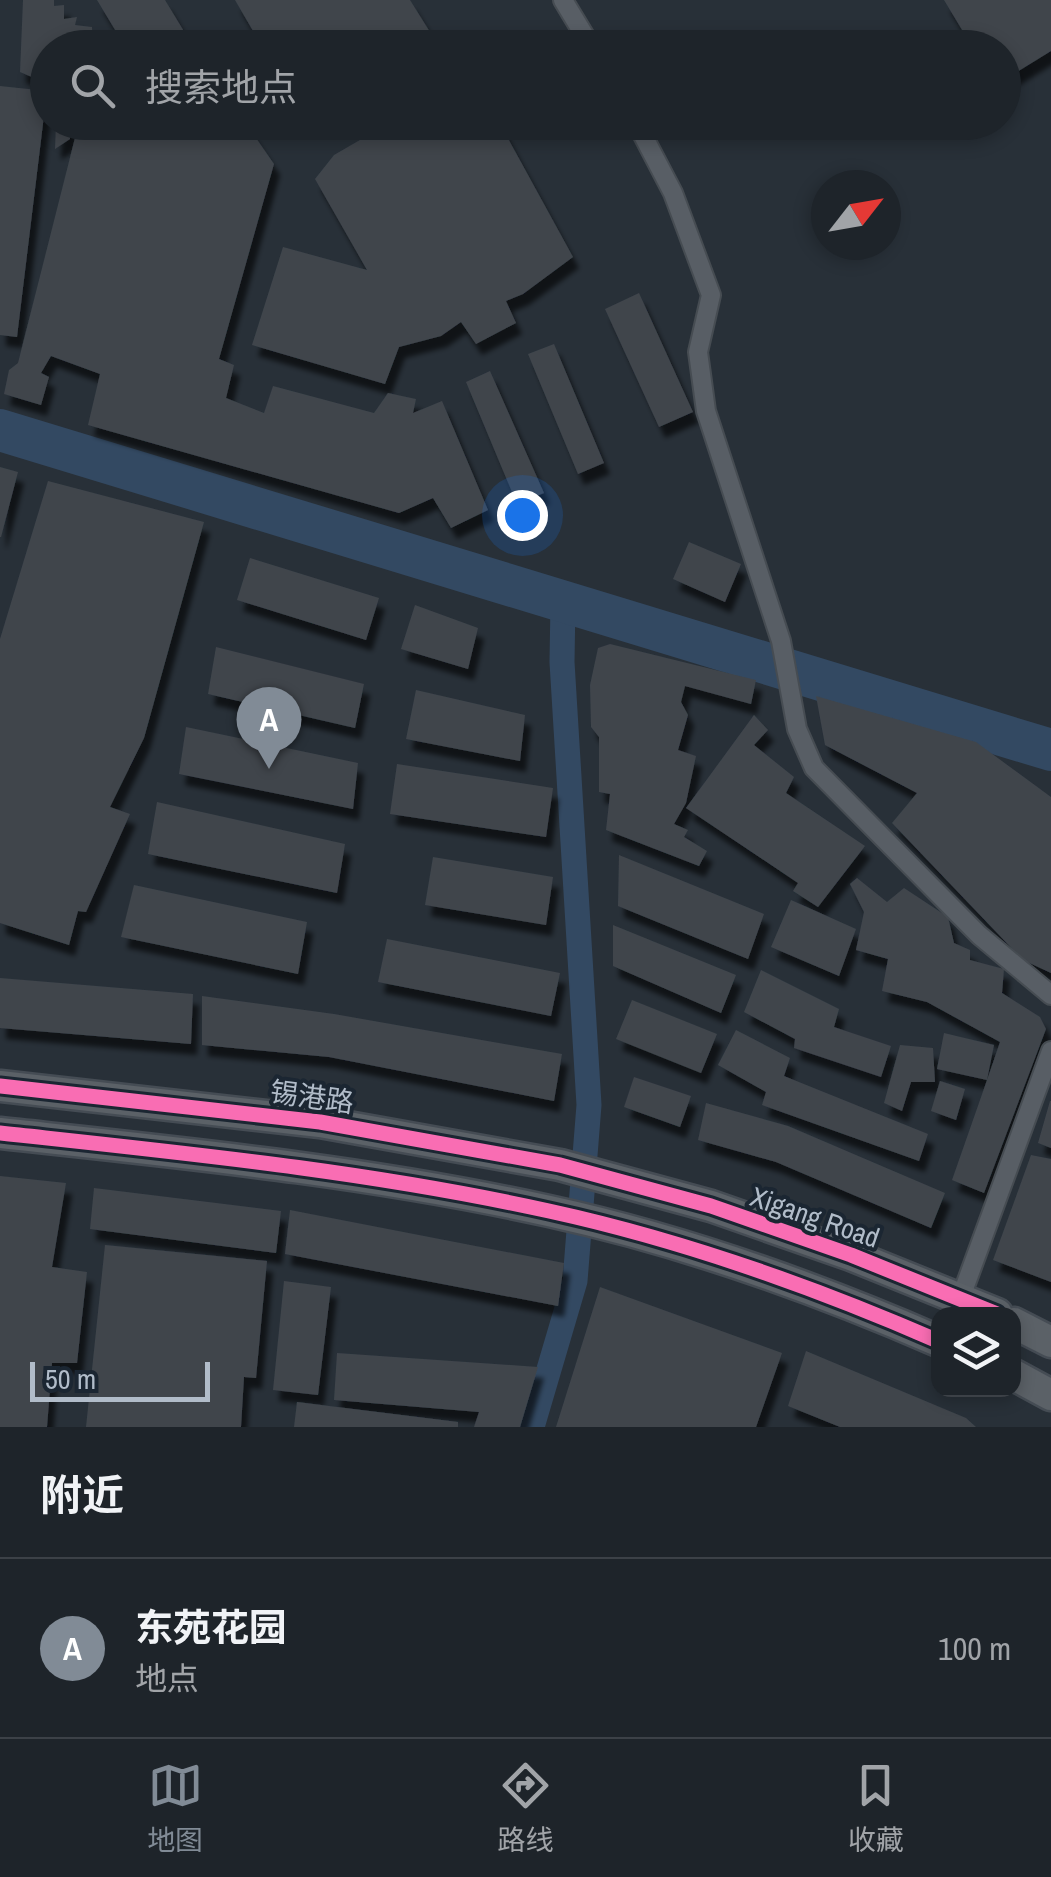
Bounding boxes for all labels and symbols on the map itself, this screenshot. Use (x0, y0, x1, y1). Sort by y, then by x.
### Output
north arrow (811, 170, 901, 260)
your location (497, 490, 548, 541)
pin: A (236, 686, 302, 769)
street label: 锡港路 (268, 1072, 356, 1122)
street label: Xigang Road (745, 1177, 885, 1257)
scale bar (30, 1357, 210, 1402)

